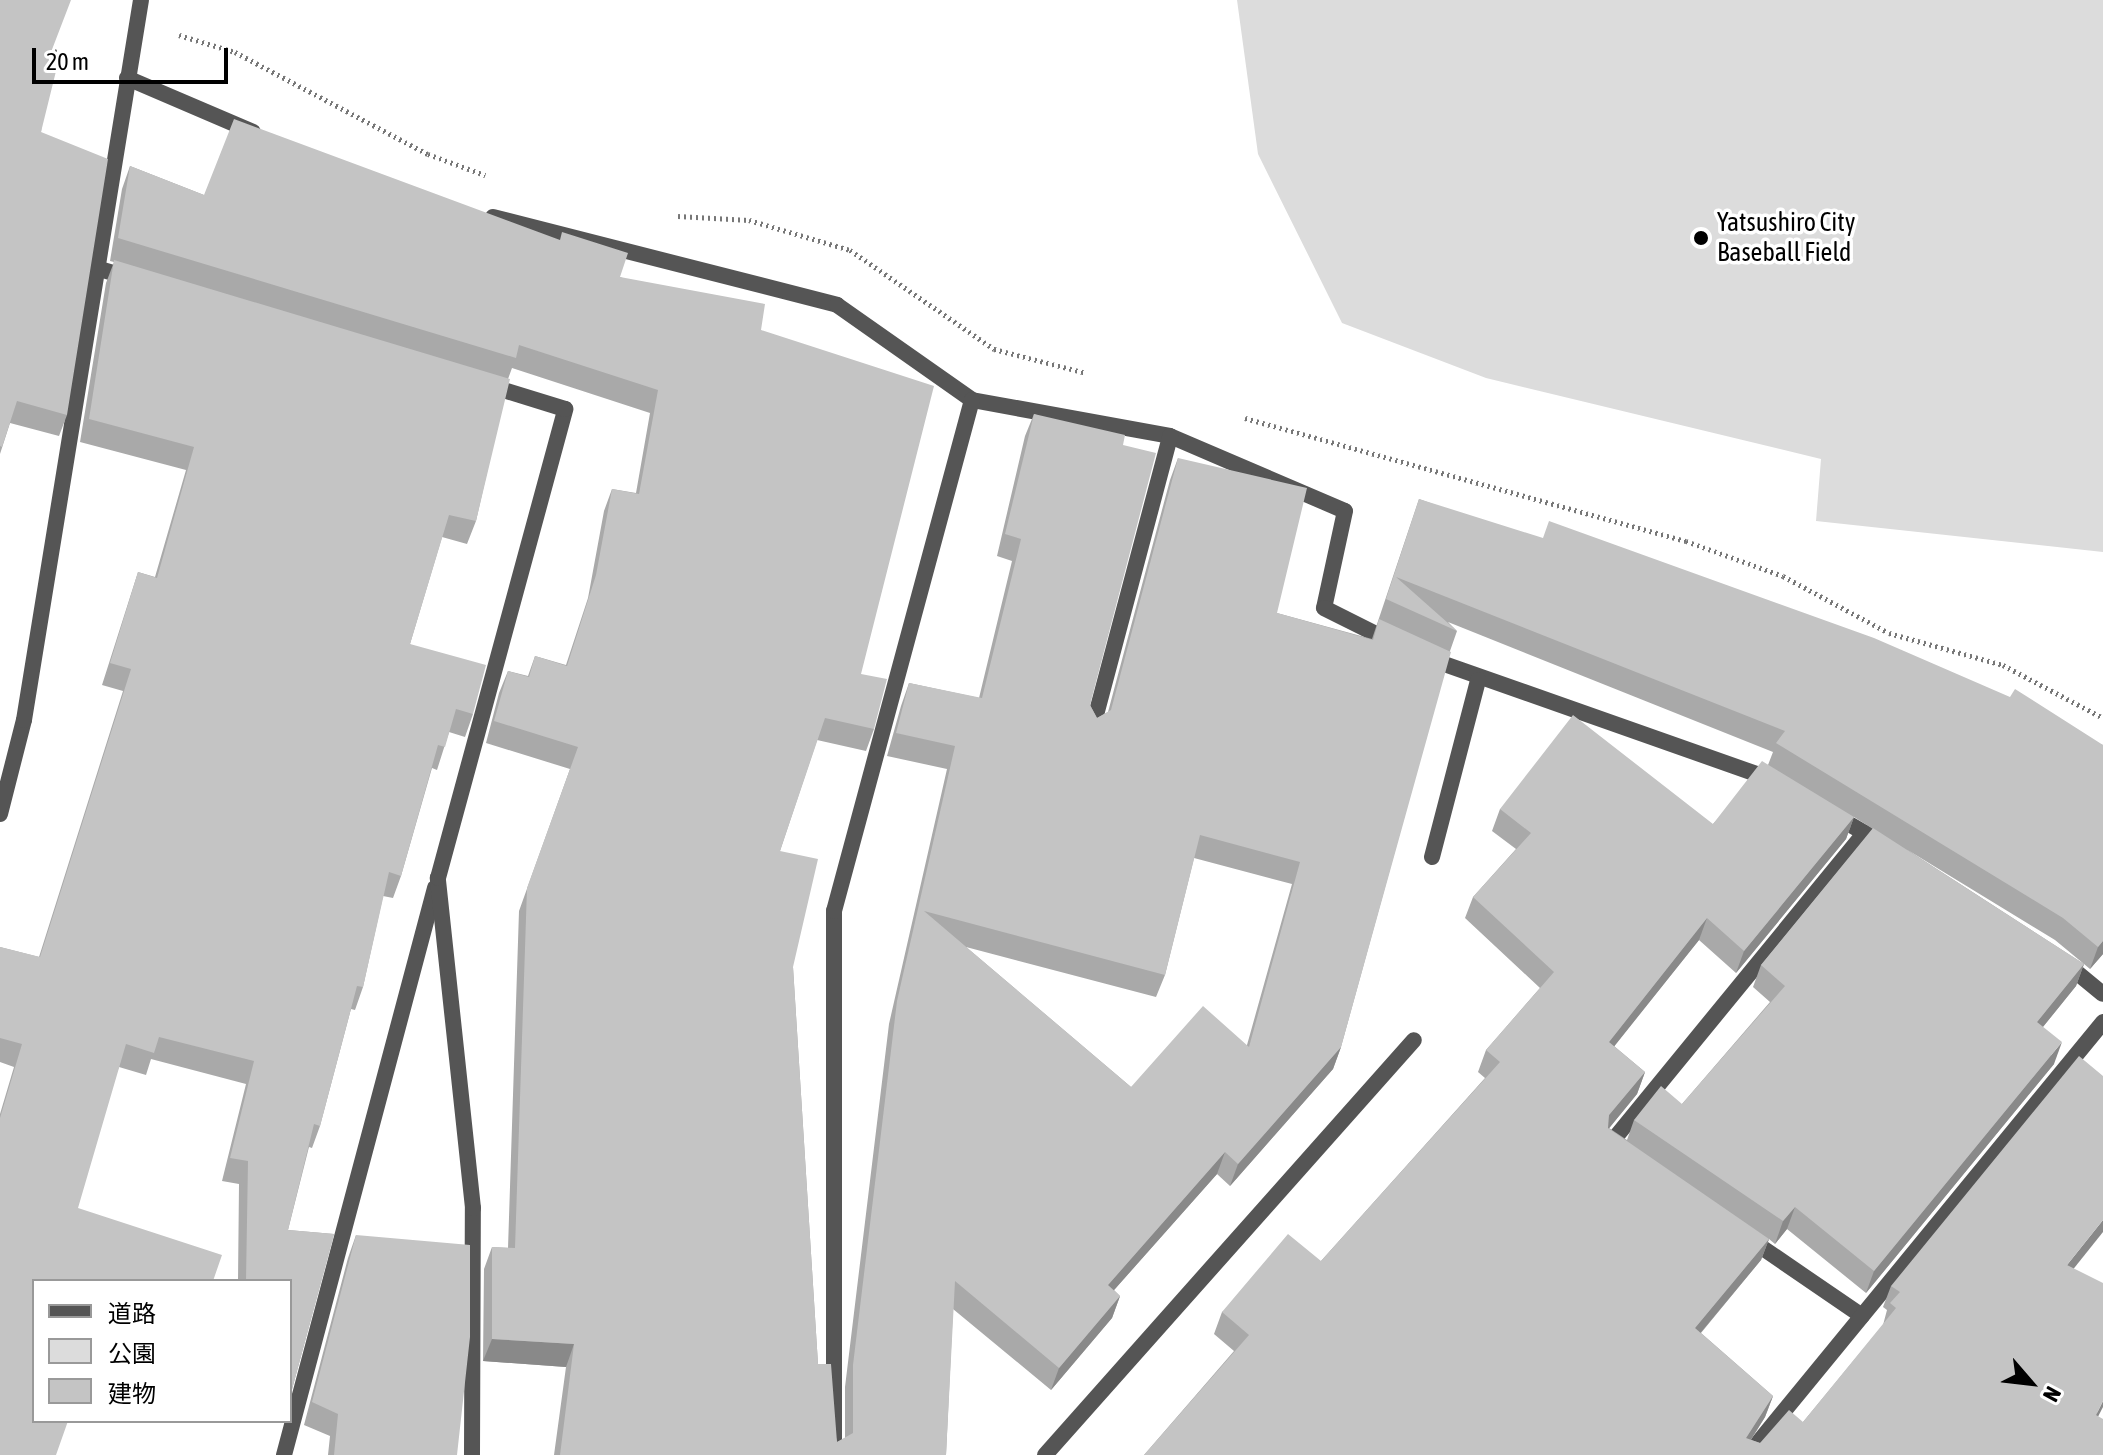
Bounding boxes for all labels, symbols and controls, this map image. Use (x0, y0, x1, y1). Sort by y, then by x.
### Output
scale bar (36, 32, 232, 82)
text: 20 m (46, 48, 89, 75)
place label: Yatsushiro City Baseball Field (1717, 207, 1855, 268)
marker: Yatsushiro City Baseball Field (1692, 229, 1710, 247)
legend (32, 1279, 292, 1423)
text: 道路 (108, 1300, 156, 1327)
text: 公園 (108, 1340, 156, 1367)
north arrow (1991, 1343, 2071, 1423)
text: 建物 (108, 1380, 156, 1407)
text: N (2038, 1382, 2067, 1406)

